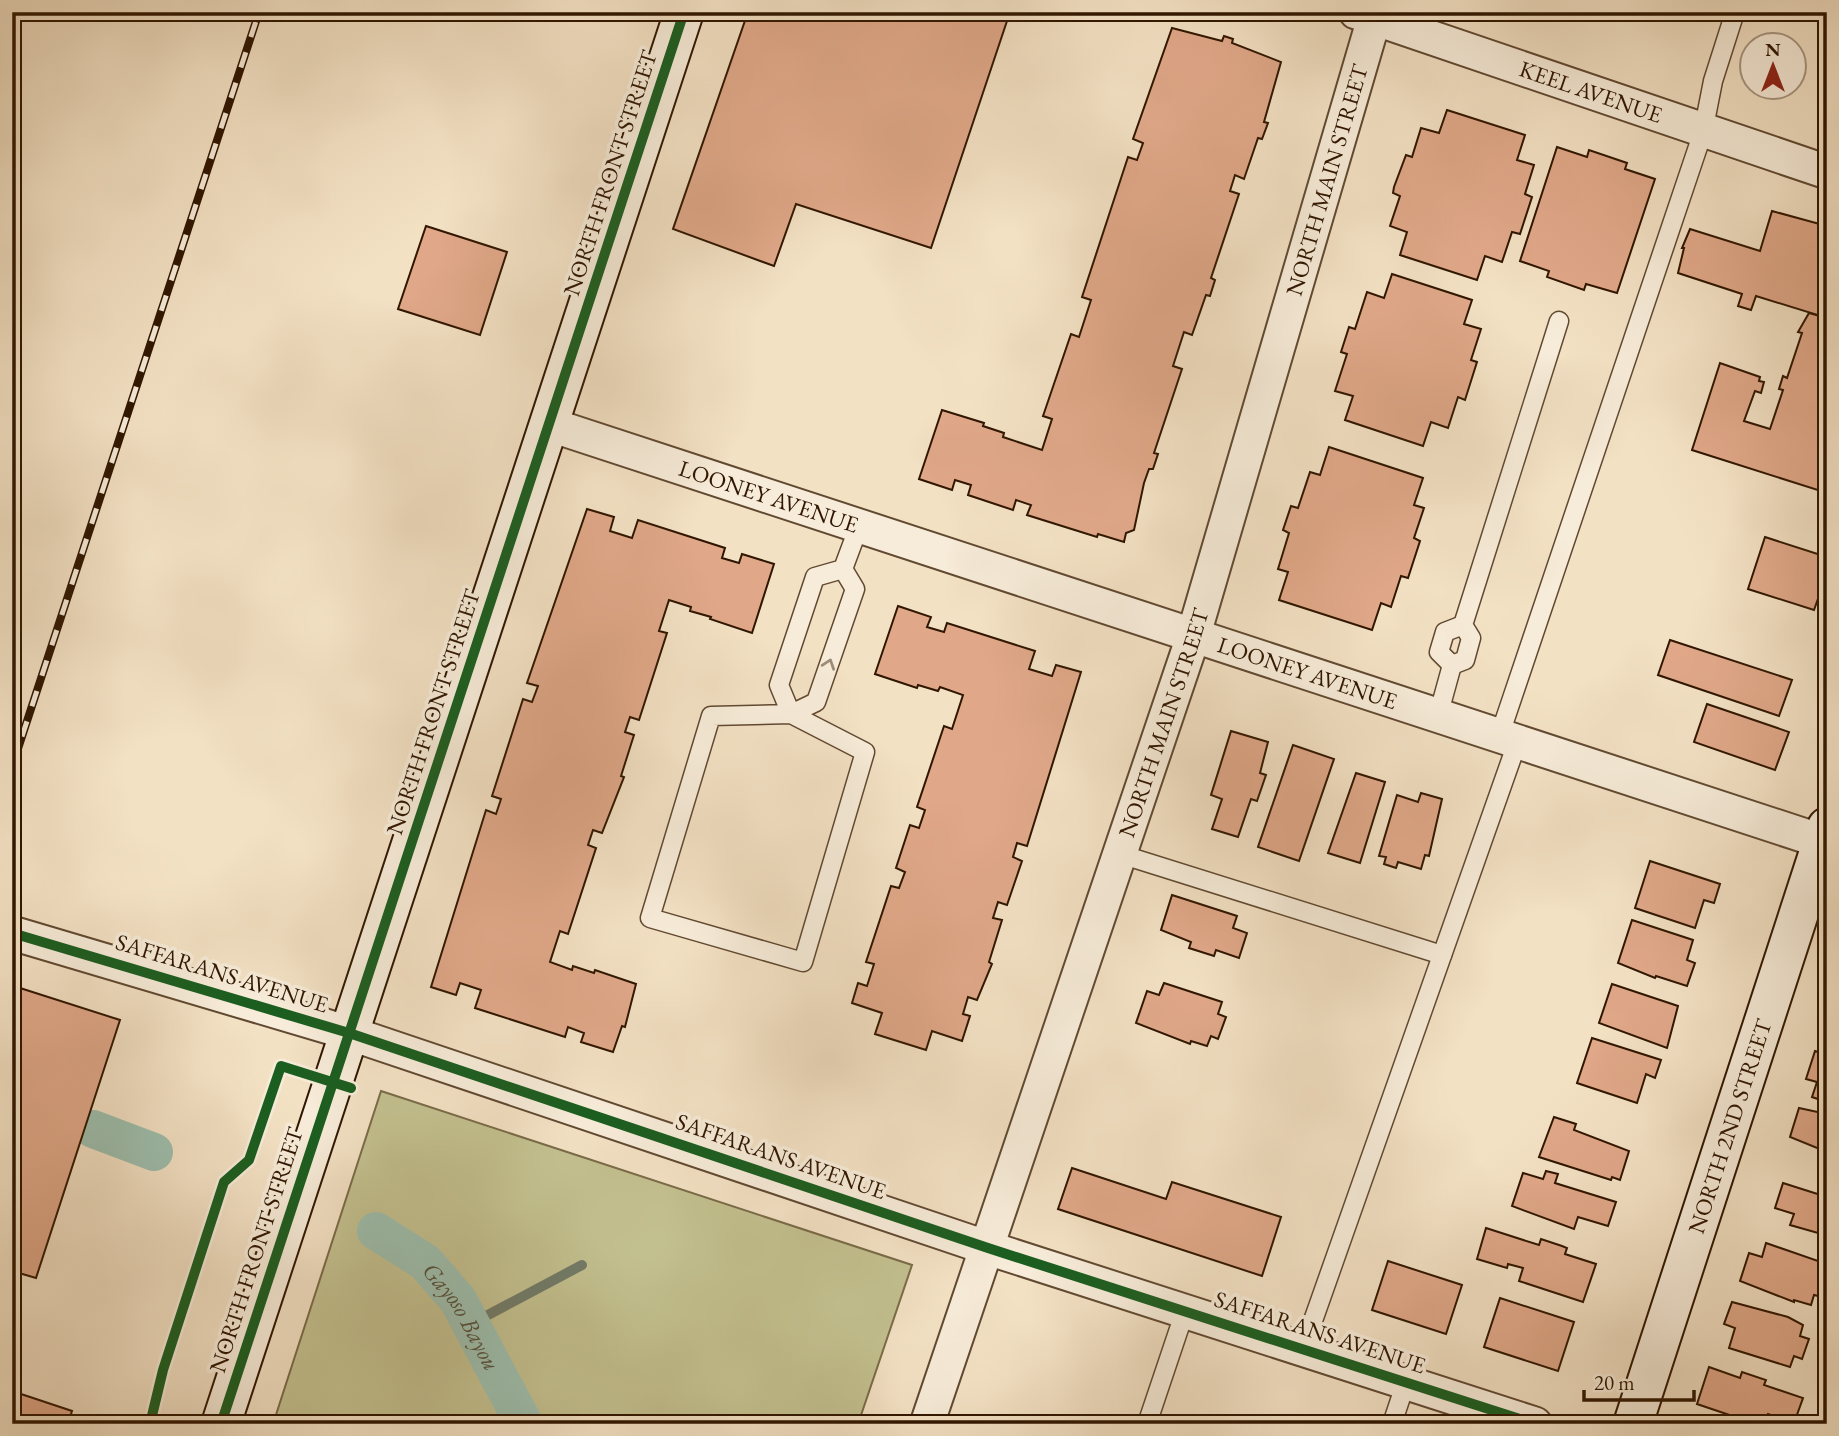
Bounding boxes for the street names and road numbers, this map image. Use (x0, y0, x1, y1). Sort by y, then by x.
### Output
street label: NORTH FRONT STREET (556, 46, 664, 300)
street label: KEEL AVENUE (1515, 54, 1666, 130)
street label: NORTH MAIN STREET (1279, 60, 1375, 299)
street label: LOONEY AVENUE (675, 453, 862, 540)
street label: NORTH FRONT STREET (379, 585, 487, 839)
street label: NORTH MAIN STREET (1111, 604, 1216, 841)
street label: LOONEY AVENUE (1214, 629, 1401, 716)
street label: SAFFARANS AVENUE (112, 926, 332, 1020)
street label: NORTH 2ND STREET (1681, 1015, 1779, 1237)
street label: SAFFARANS AVENUE (672, 1106, 890, 1206)
street label: NORTH FRONT STREET (202, 1123, 310, 1377)
street label: SAFFARANS AVENUE (1211, 1284, 1429, 1380)

